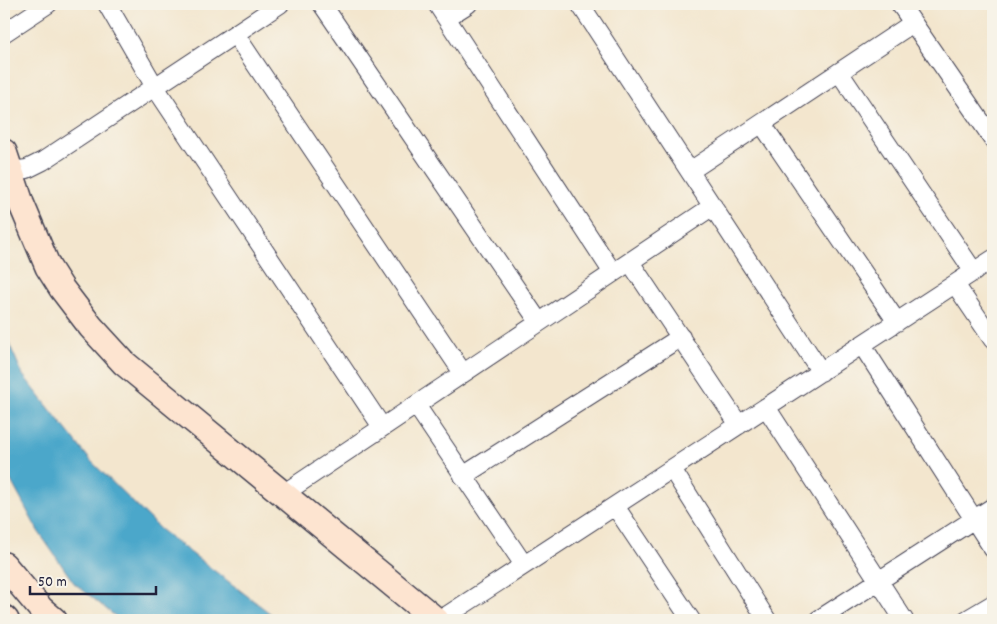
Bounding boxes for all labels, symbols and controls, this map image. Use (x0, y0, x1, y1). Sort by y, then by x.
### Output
scale bar (30, 564, 156, 596)
text: 50 m (38, 572, 67, 594)

